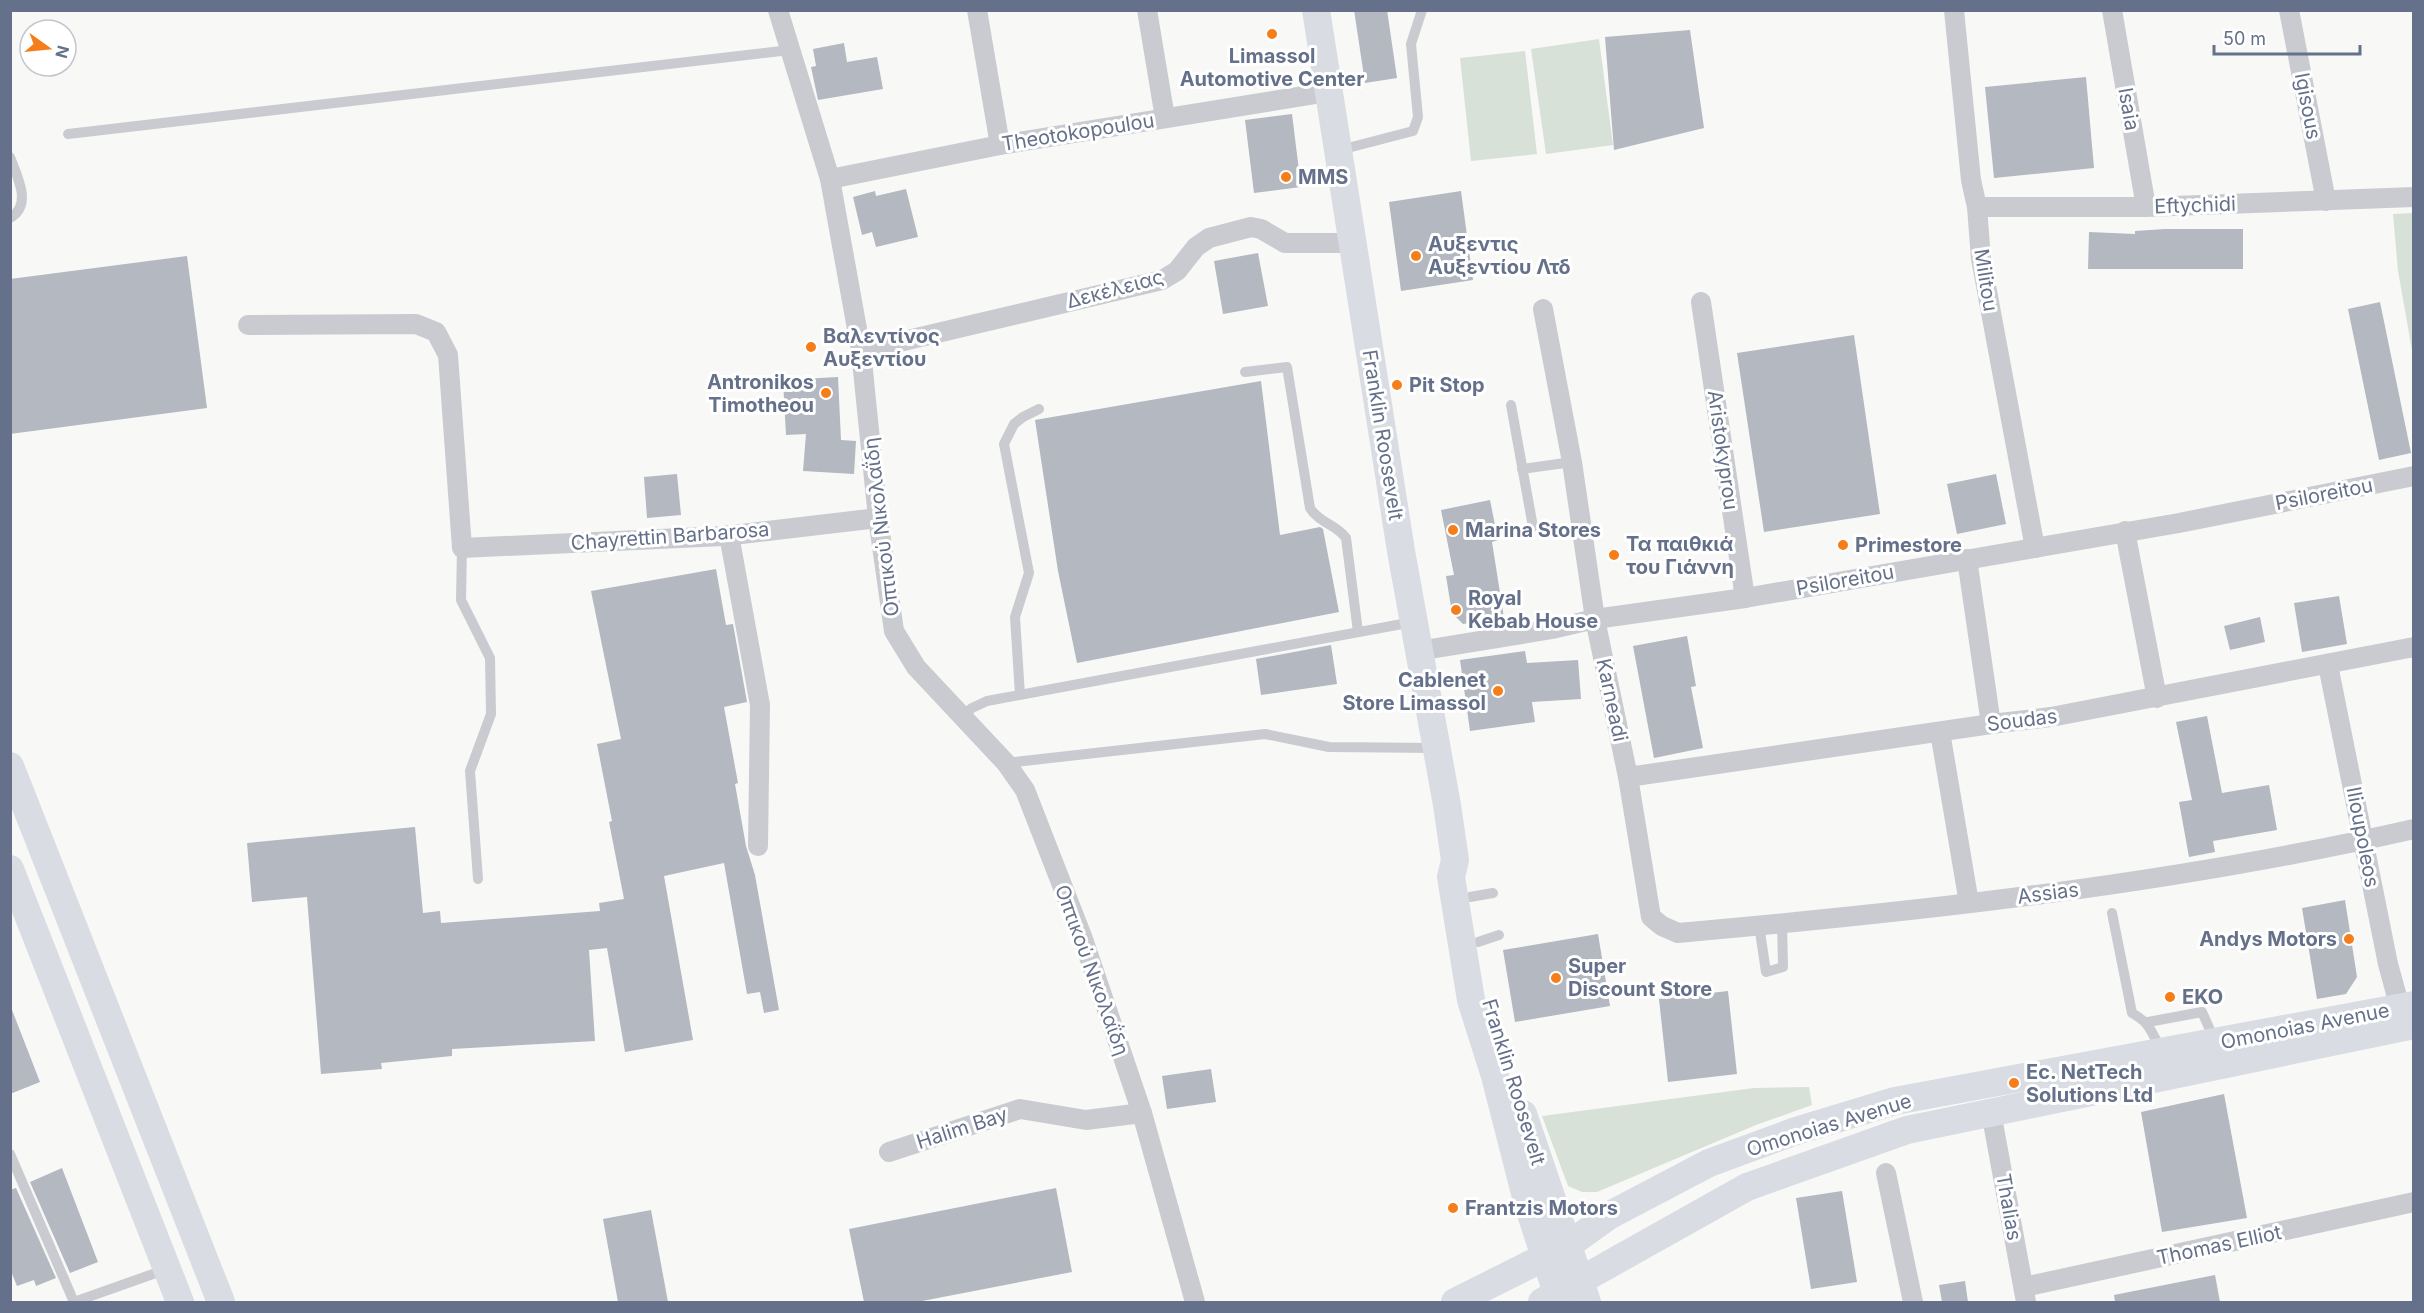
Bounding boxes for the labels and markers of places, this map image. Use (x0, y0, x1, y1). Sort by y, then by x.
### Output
marker: Limassol Automotive Center (1265, 27, 1279, 41)
place label: Limassol Automotive Center (1180, 44, 1364, 91)
place label: MMS (1298, 165, 1348, 189)
marker: MMS (1279, 170, 1293, 184)
place label: Αυξεντις Αυξεντίου Λτδ (1428, 232, 1571, 279)
marker: Αυξεντις Αυξεντίου Λτδ (1409, 249, 1423, 263)
place label: Βαλεντίνος Αυξεντίου (823, 324, 940, 371)
marker: Βαλεντίνος Αυξεντίου (804, 340, 818, 354)
place label: Antronikos Timotheou (707, 370, 814, 417)
place label: Pit Stop (1409, 373, 1485, 397)
marker: Pit Stop (1390, 378, 1404, 392)
marker: Antronikos Timotheou (819, 386, 833, 400)
place label: Marina Stores (1465, 518, 1601, 542)
marker: Marina Stores (1446, 523, 1460, 537)
place label: Τα παιθκιά του Γιάννη (1626, 532, 1734, 579)
place label: Primestore (1855, 533, 1962, 557)
marker: Primestore (1836, 538, 1850, 552)
marker: Τα παιθκιά του Γιάννη (1607, 548, 1621, 562)
place label: Royal Kebab House (1468, 586, 1598, 633)
marker: Royal Kebab House (1449, 603, 1463, 617)
place label: Cablenet Store Limassol (1343, 668, 1486, 715)
marker: Cablenet Store Limassol (1491, 684, 1505, 698)
place label: Andys Motors (2199, 927, 2337, 951)
marker: Andys Motors (2342, 932, 2356, 946)
place label: Super Discount Store (1568, 954, 1712, 1001)
marker: Super Discount Store (1549, 971, 1563, 985)
place label: EKO (2182, 985, 2223, 1009)
marker: EKO (2163, 990, 2177, 1004)
place label: Ec. NetTech Solutions Ltd (2026, 1060, 2153, 1107)
marker: Ec. NetTech Solutions Ltd (2007, 1076, 2021, 1090)
place label: Frantzis Motors (1465, 1196, 1618, 1220)
marker: Frantzis Motors (1446, 1201, 1460, 1215)

